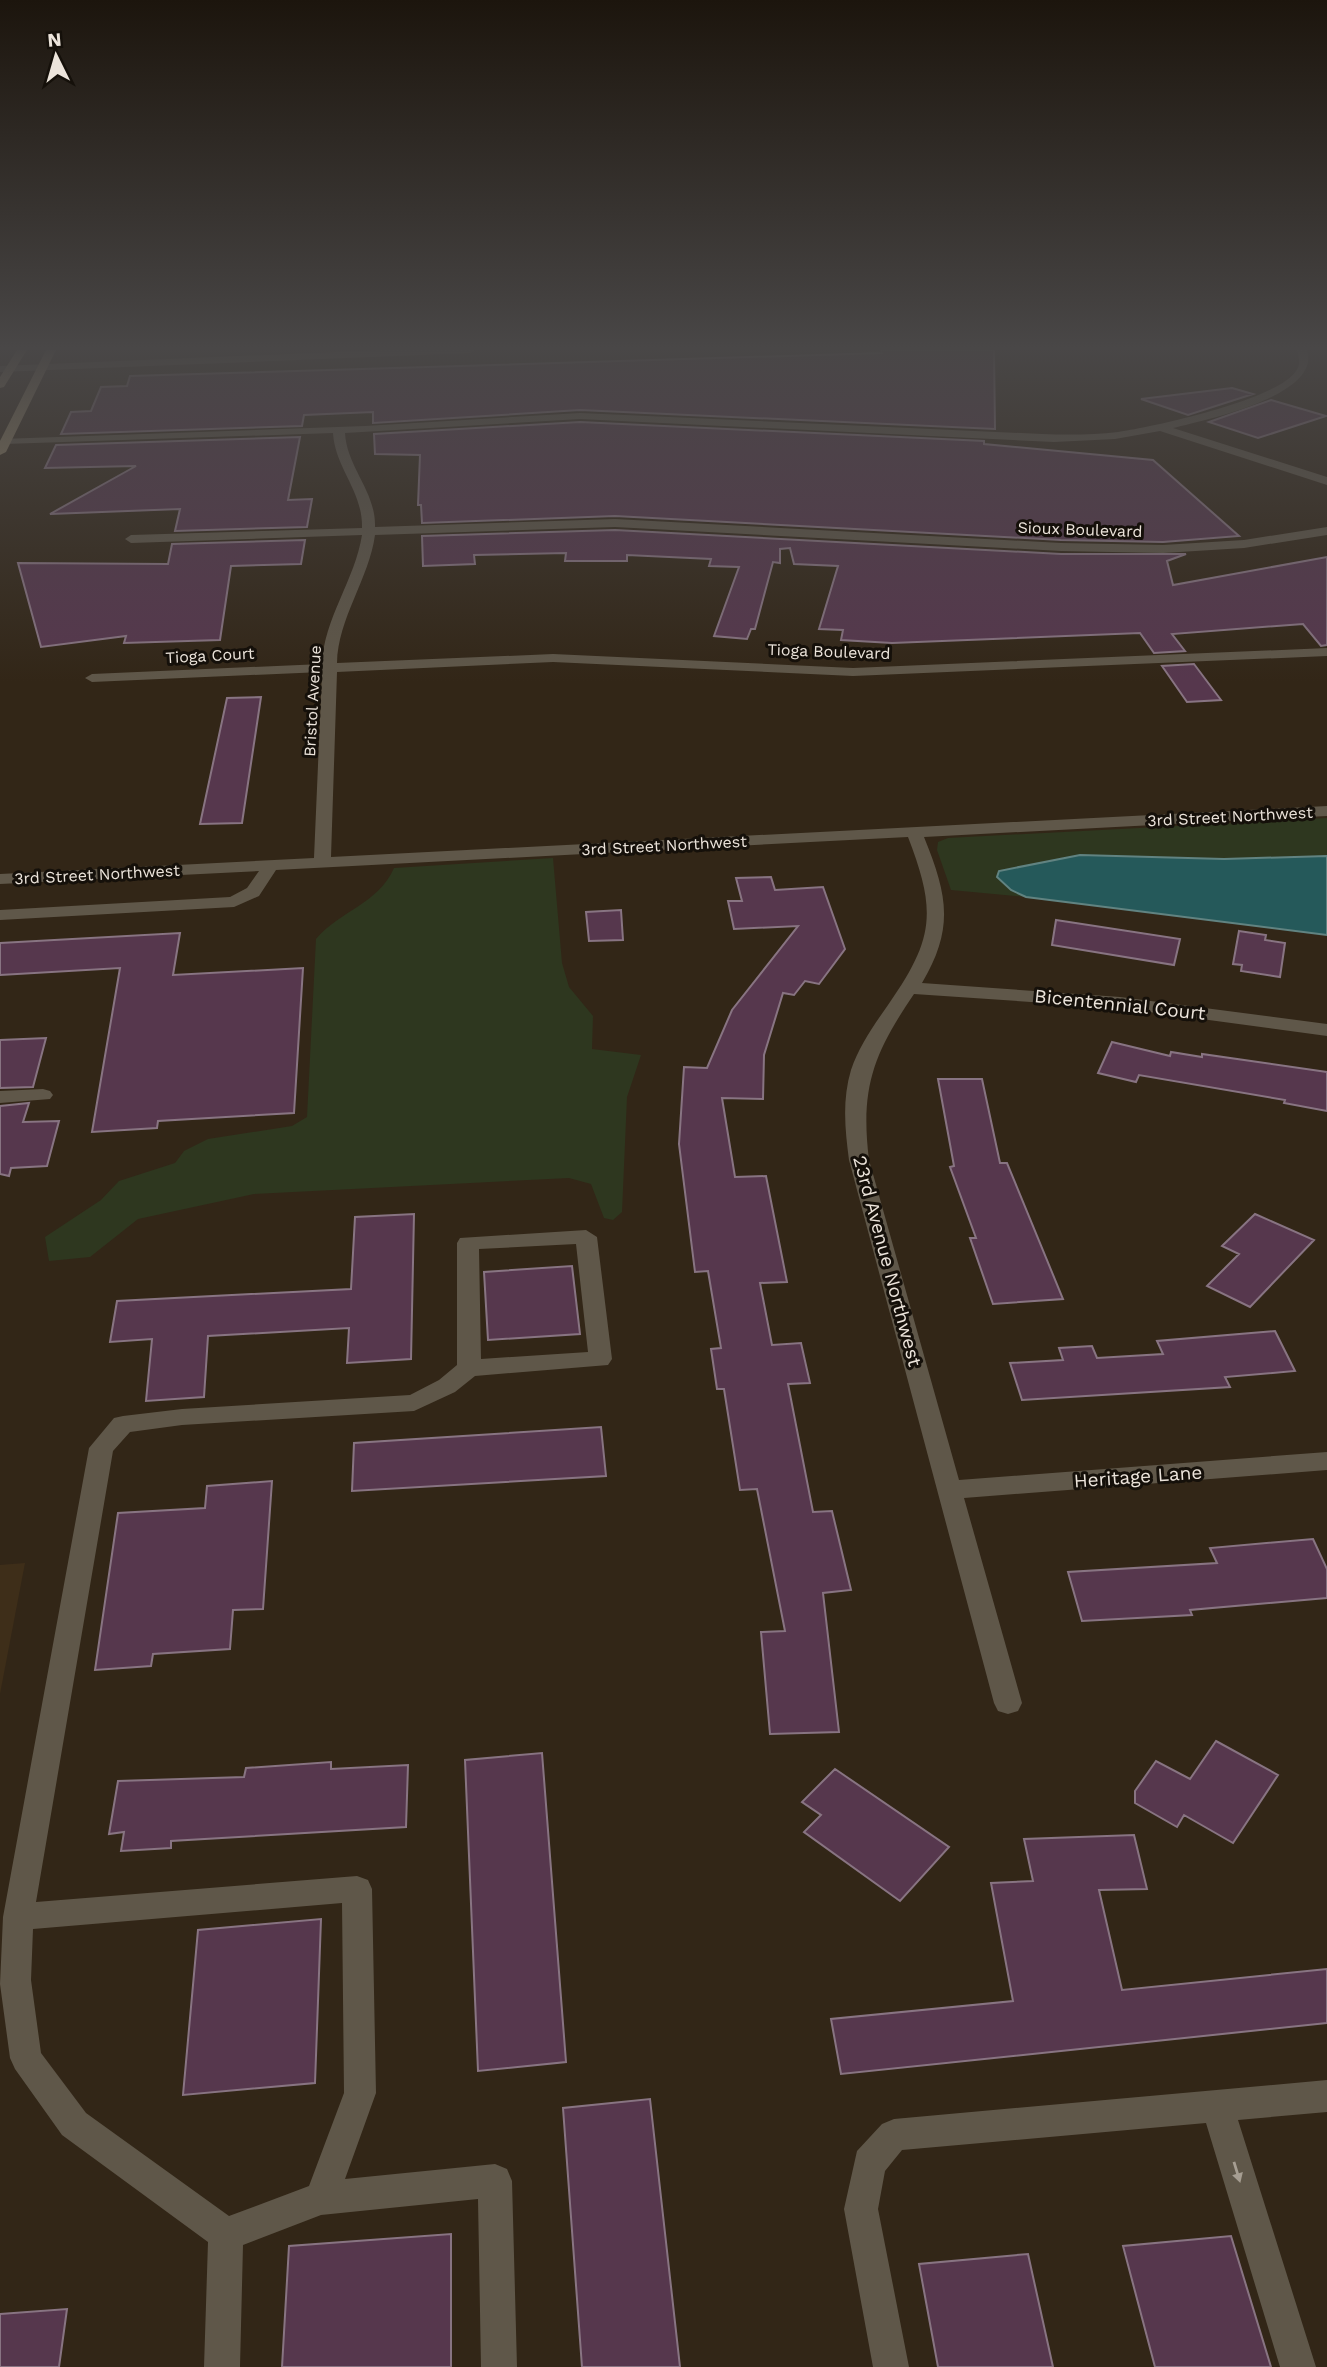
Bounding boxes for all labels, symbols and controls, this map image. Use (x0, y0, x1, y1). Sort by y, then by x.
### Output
north arrow (21, 21, 91, 91)
text: N (47, 27, 63, 52)
street label: Sioux Boulevard (1017, 518, 1143, 541)
street label: Tioga Boulevard (767, 640, 891, 663)
street label: Tioga Court (165, 644, 255, 667)
street label: Bristol Avenue (300, 645, 325, 757)
street label: 3rd Street Northwest (1147, 803, 1314, 830)
street label: 3rd Street Northwest (581, 832, 748, 859)
street label: 3rd Street Northwest (14, 861, 181, 888)
street label: Bicentennial Court (1033, 984, 1207, 1025)
street label: 23rd Avenue Northwest (848, 1153, 927, 1369)
street label: Heritage Lane (1073, 1461, 1203, 1492)
one-way arrow (1233, 2161, 1243, 2182)

